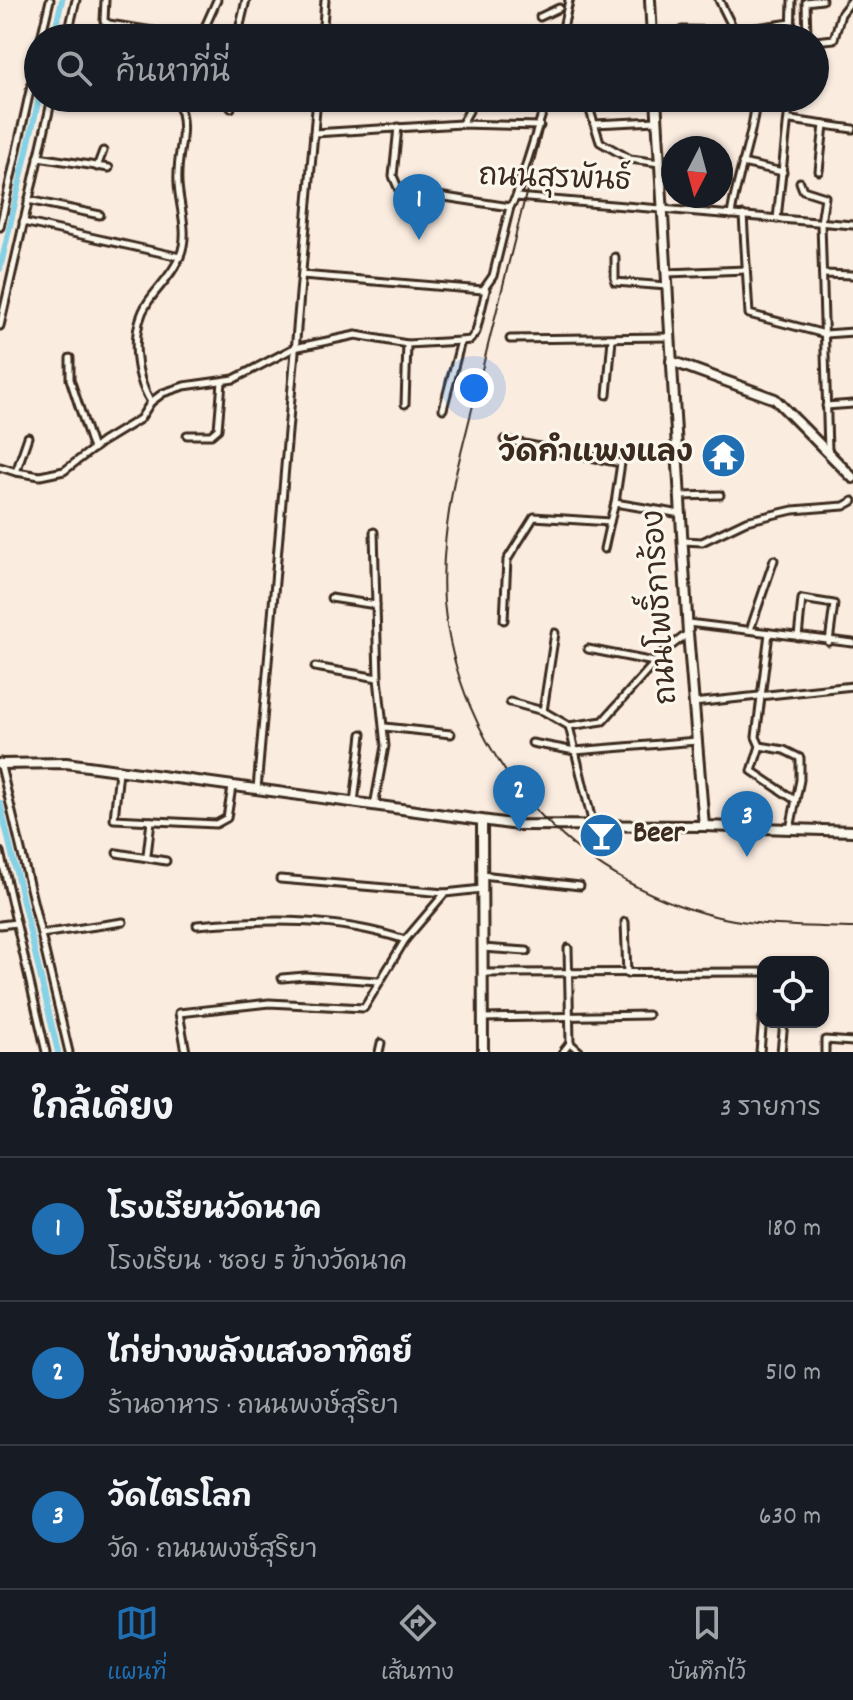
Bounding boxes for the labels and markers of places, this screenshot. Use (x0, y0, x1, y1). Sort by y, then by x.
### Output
pin: 1 (393, 174, 445, 240)
temple icon: วัดกำแพงแลง (700, 431, 748, 479)
place label: วัดกำแพงแลง (499, 432, 693, 477)
pin: 2 (493, 765, 545, 831)
pin: 3 (721, 791, 773, 857)
bar icon: Beer (578, 811, 626, 859)
place label: Beer (633, 814, 686, 857)

